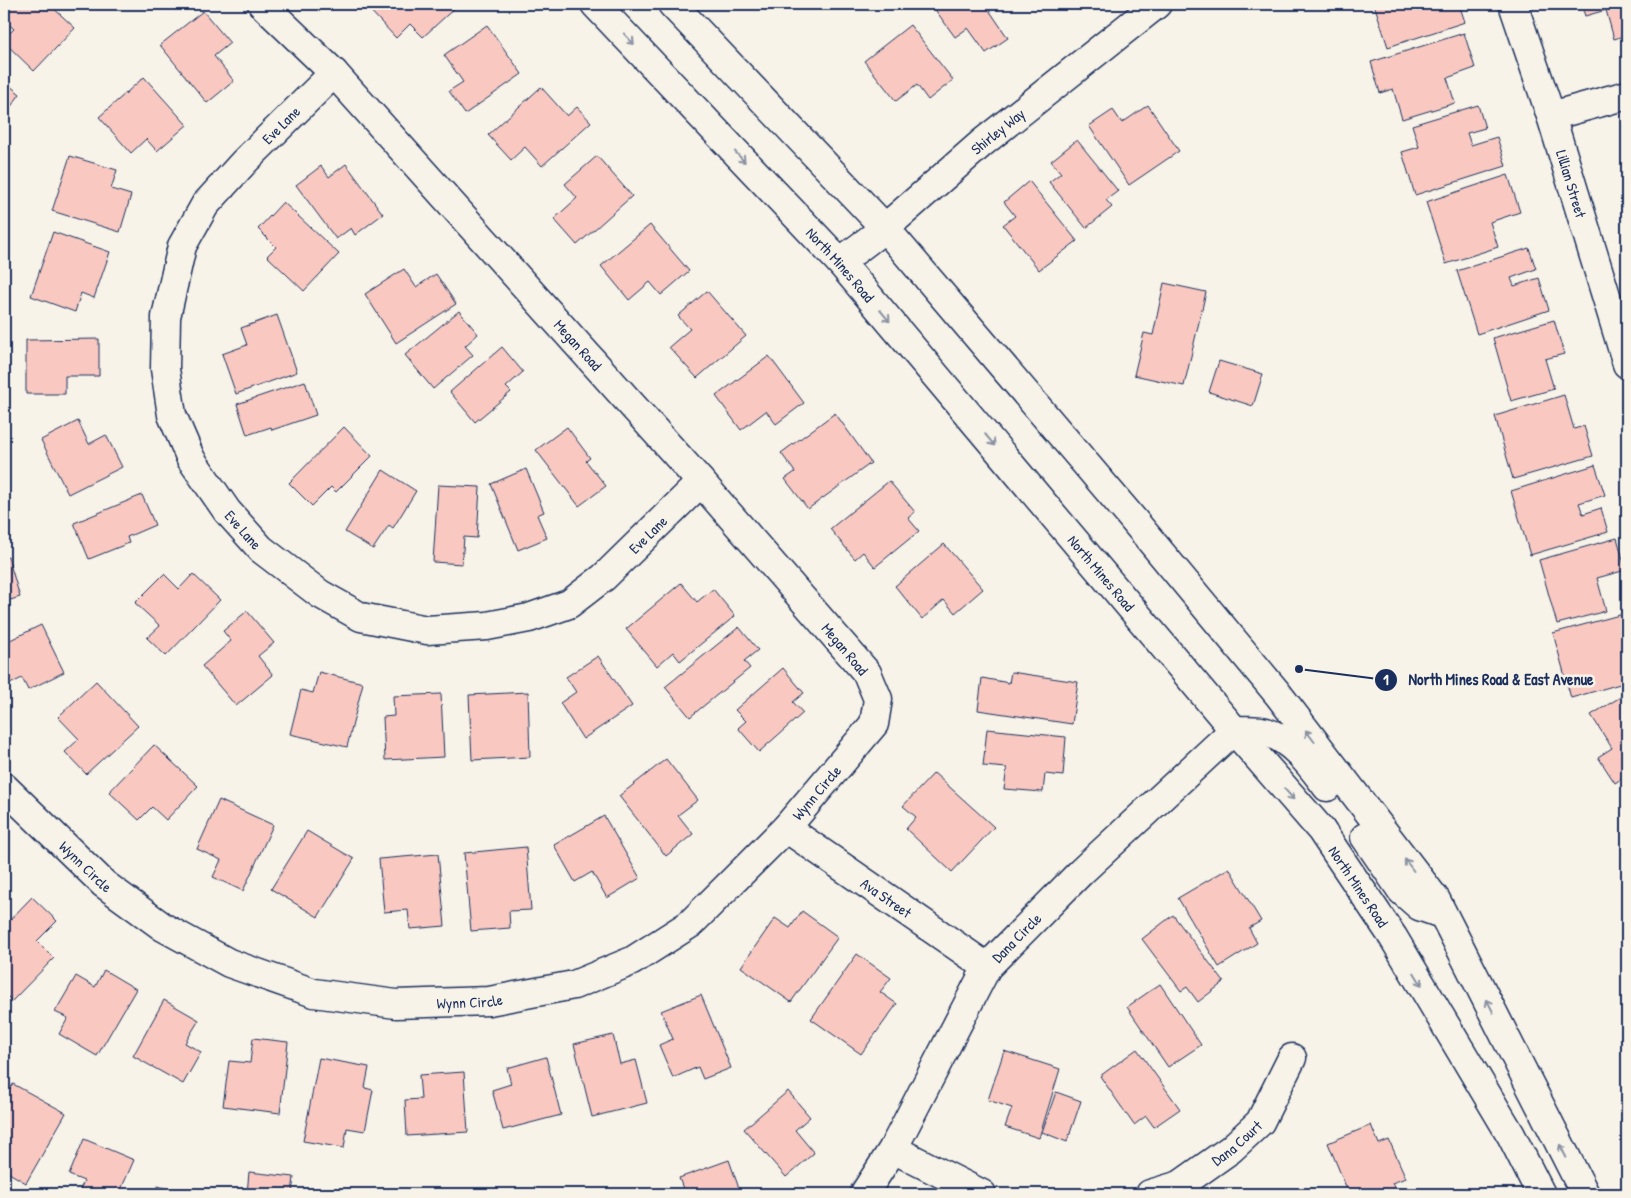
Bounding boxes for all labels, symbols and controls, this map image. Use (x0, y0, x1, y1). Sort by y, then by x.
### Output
one-way arrow (623, 33, 635, 45)
street label: Eve Lane (257, 101, 305, 149)
street label: Shirley Way (966, 103, 1029, 159)
street label: Lillian Street (1551, 147, 1592, 221)
one-way arrow (734, 151, 746, 163)
street label: North Mines Road (802, 222, 880, 306)
one-way arrow (880, 309, 891, 322)
street label: Megan Road (549, 315, 607, 375)
one-way arrow (984, 434, 995, 447)
street label: Eve Lane (220, 505, 267, 554)
street label: Eve Lane (624, 511, 671, 558)
street label: North Mines Road (1063, 530, 1140, 615)
street label: Megan Road (817, 618, 873, 680)
callout: North Mines Road & East Avenue (1373, 664, 1603, 695)
text: North Mines Road & East Avenue (1409, 668, 1594, 690)
text: 1 (1383, 669, 1389, 690)
one-way arrow (1305, 730, 1316, 743)
street label: Wynn Circle (787, 760, 845, 824)
one-way arrow (1283, 787, 1295, 800)
street label: Wynn Circle (55, 836, 116, 897)
street label: North Mines Road (1324, 842, 1394, 931)
one-way arrow (1404, 859, 1415, 872)
street label: Ava Street (857, 872, 917, 923)
street label: Dana Circle (987, 908, 1046, 967)
one-way arrow (1413, 972, 1423, 986)
street label: Wynn Circle (436, 988, 504, 1013)
one-way arrow (1485, 999, 1494, 1014)
street label: Dana Court (1207, 1115, 1267, 1170)
one-way arrow (1558, 1144, 1567, 1159)

